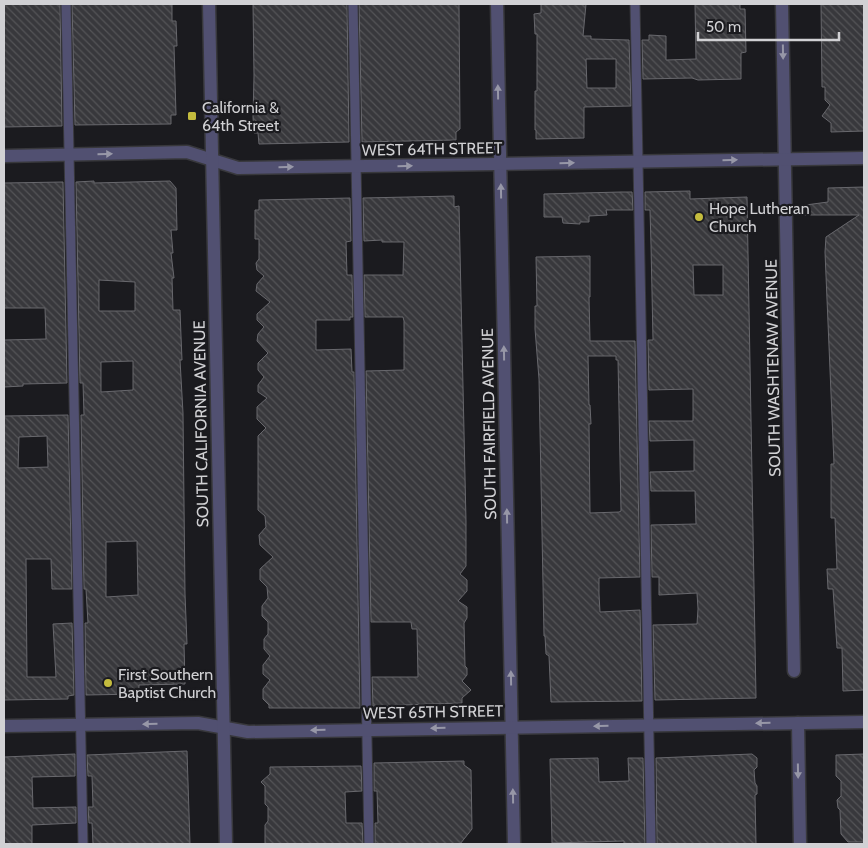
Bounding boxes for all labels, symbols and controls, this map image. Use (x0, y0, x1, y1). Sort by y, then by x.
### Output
scale bar (698, 10, 839, 42)
text: 50 m (706, 18, 741, 36)
one-way arrow (780, 45, 788, 61)
one-way arrow (494, 83, 502, 99)
place label: California & 64th Street (202, 98, 280, 135)
marker: California & 64th Street (186, 110, 198, 122)
street label: WEST 64TH STREET (361, 138, 503, 160)
one-way arrow (97, 149, 113, 157)
one-way arrow (722, 156, 738, 164)
one-way arrow (560, 159, 576, 167)
one-way arrow (397, 161, 413, 169)
one-way arrow (279, 163, 295, 171)
one-way arrow (496, 183, 504, 199)
place label: Hope Lutheran Church (709, 199, 810, 236)
marker: Hope Lutheran Church (693, 211, 705, 223)
street label: SOUTH WASHTENAW AVENUE (762, 259, 784, 477)
street label: SOUTH CALIFORNIA AVENUE (190, 320, 212, 528)
street label: SOUTH FAIRFIELD AVENUE (478, 328, 500, 520)
one-way arrow (500, 345, 508, 361)
one-way arrow (503, 508, 511, 524)
place label: First Southern Baptist Church (118, 665, 216, 702)
one-way arrow (506, 670, 514, 686)
marker: First Southern Baptist Church (102, 677, 114, 689)
street label: WEST 65TH STREET (363, 701, 504, 723)
one-way arrow (755, 719, 771, 727)
one-way arrow (141, 720, 157, 728)
one-way arrow (592, 722, 608, 730)
one-way arrow (430, 724, 446, 732)
one-way arrow (310, 727, 326, 735)
one-way arrow (795, 764, 803, 780)
one-way arrow (509, 787, 517, 803)

